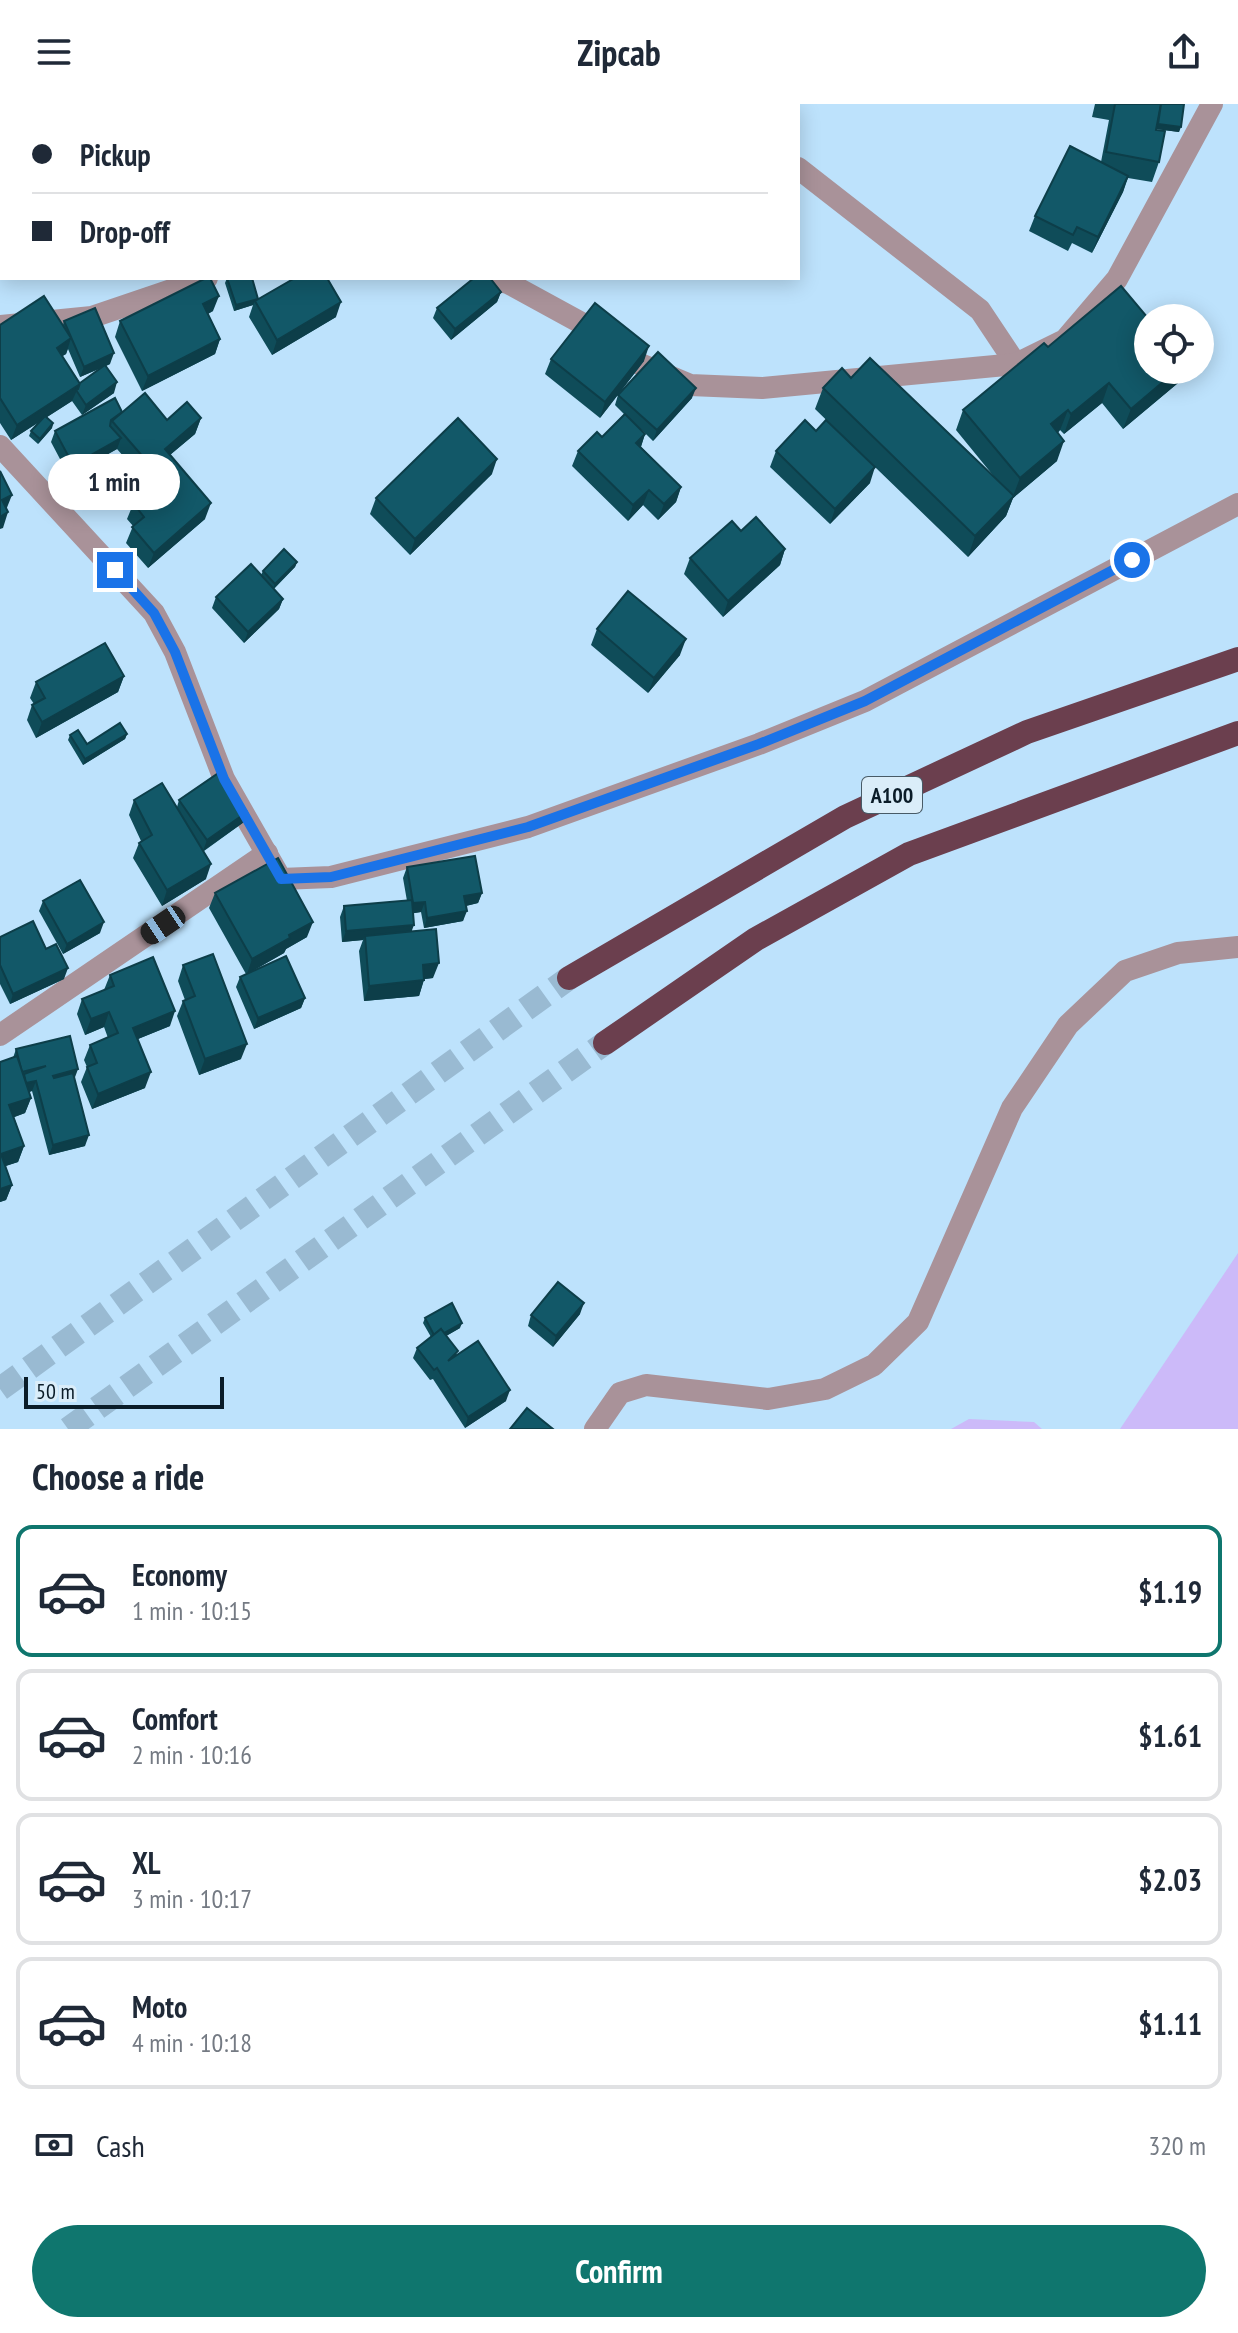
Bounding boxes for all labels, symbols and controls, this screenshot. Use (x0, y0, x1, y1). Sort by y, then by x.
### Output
text: Zipcab (577, 29, 661, 76)
icon: menu (32, 30, 76, 74)
icon: share (1162, 30, 1206, 74)
text: Pickup (80, 135, 151, 174)
text: Drop-off (80, 212, 170, 251)
map controls (1134, 304, 1214, 384)
button: locate (1134, 304, 1214, 384)
callout: 1 min (49, 454, 181, 510)
text: 1 min (88, 465, 140, 498)
route start (1114, 542, 1150, 578)
route end (97, 552, 133, 588)
road number: A100 (862, 777, 922, 813)
car (136, 902, 190, 948)
scale bar (24, 1373, 224, 1409)
text: 50 m (36, 1377, 75, 1405)
text: Choose a ride (32, 1453, 204, 1500)
icon: car (36, 1555, 108, 1627)
text: Economy (132, 1555, 227, 1594)
text: $1.19 (1138, 1572, 1202, 1611)
text: 1 min · 10:15 (132, 1594, 252, 1627)
icon: car (36, 1699, 108, 1771)
text: Comfort (132, 1699, 218, 1738)
text: $1.61 (1138, 1716, 1202, 1755)
text: 2 min · 10:16 (132, 1738, 252, 1771)
icon: car (36, 1843, 108, 1915)
text: XL (132, 1843, 161, 1882)
text: $2.03 (1138, 1860, 1202, 1899)
text: 3 min · 10:17 (132, 1882, 252, 1915)
icon: car (36, 1987, 108, 2059)
text: Moto (132, 1987, 187, 2026)
text: $1.11 (1138, 2004, 1202, 2043)
text: 4 min · 10:18 (132, 2026, 252, 2059)
icon: cash (32, 2123, 76, 2167)
text: Cash (96, 2126, 145, 2165)
text: 320 m (1148, 2129, 1206, 2162)
button: Confirm (32, 2225, 1206, 2317)

